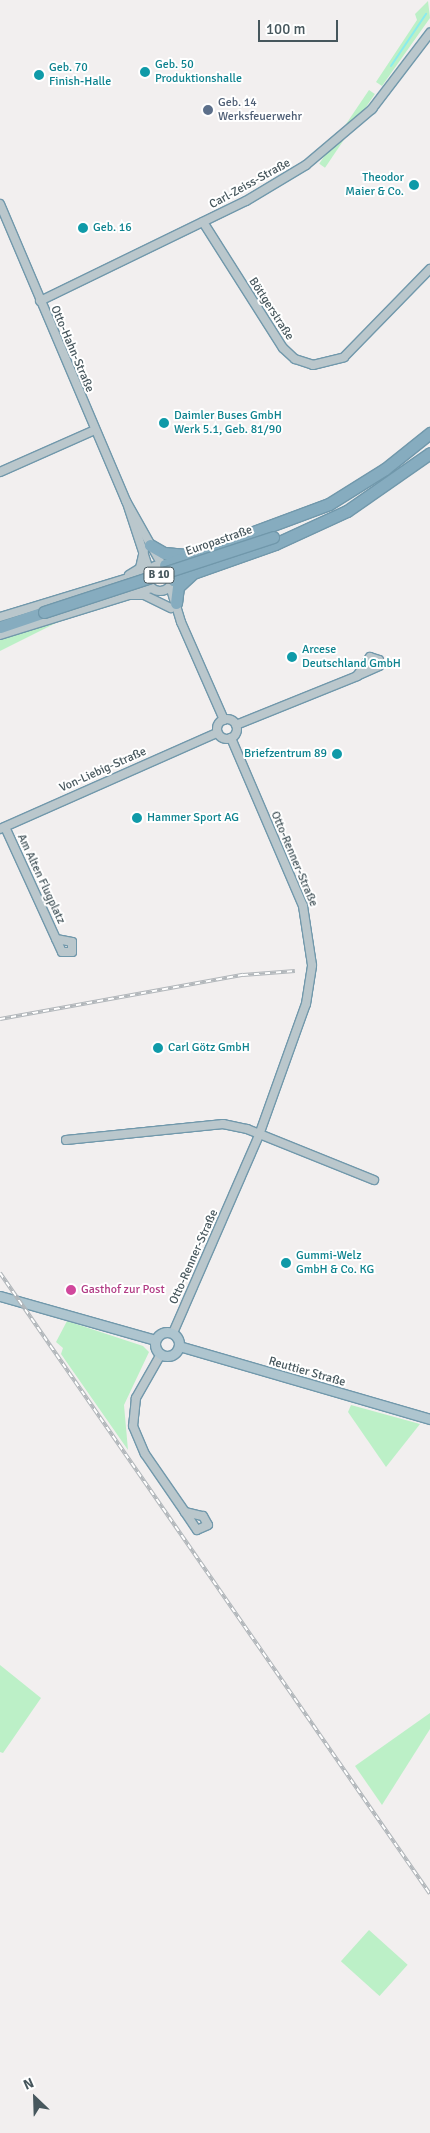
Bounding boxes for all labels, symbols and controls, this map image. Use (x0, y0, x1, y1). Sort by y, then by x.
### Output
scale bar (260, 10, 340, 42)
text: 100 m (266, 20, 306, 38)
place label: Geb. 50 Produktionshalle (155, 58, 242, 86)
place label: Geb. 70 Finish-Halle (49, 61, 111, 89)
marker: Geb. 50 Produktionshalle (139, 66, 151, 78)
marker: Geb. 70 Finish-Halle (33, 69, 45, 81)
place label: Geb. 14 Werksfeuerwehr (218, 96, 302, 124)
marker: Geb. 14 Werksfeuerwehr (202, 104, 214, 116)
street label: Carl-Zeiss-Straße (207, 156, 293, 212)
place label: Theodor Maier & Co. (345, 171, 404, 199)
marker: Theodor Maier & Co. (408, 179, 420, 191)
place label: Geb. 16 (93, 221, 132, 235)
marker: Geb. 16 (77, 222, 89, 234)
street label: Böttgerstraße (245, 275, 297, 343)
street label: Otto-Hahn-Straße (47, 303, 97, 395)
place label: Daimler Buses GmbH Werk 5.1, Geb. 81/90 (174, 409, 282, 437)
marker: Daimler Buses GmbH Werk 5.1, Geb. 81/90 (158, 417, 170, 429)
street label: Europastraße (184, 523, 254, 559)
road number: B 10 (143, 566, 175, 584)
place label: Arcese Deutschland GmbH (302, 643, 401, 671)
marker: Arcese Deutschland GmbH (286, 651, 298, 663)
street label: Von-Liebig-Straße (57, 744, 149, 796)
place label: Briefzentrum 89 (244, 747, 327, 761)
marker: Briefzentrum 89 (331, 748, 343, 760)
street label: Otto-Renner-Straße (267, 809, 321, 909)
place label: Hammer Sport AG (147, 811, 239, 825)
marker: Hammer Sport AG (131, 812, 143, 824)
street label: Am Alten Flugplatz (14, 832, 68, 926)
place label: Carl Götz GmbH (168, 1041, 250, 1055)
marker: Carl Götz GmbH (152, 1042, 164, 1054)
street label: Otto-Renner-Straße (167, 1207, 221, 1307)
place label: Gummi-Welz GmbH & Co. KG (296, 1249, 374, 1277)
marker: Gummi-Welz GmbH & Co. KG (280, 1257, 292, 1269)
place label: Gasthof zur Post (81, 1283, 165, 1297)
marker: Gasthof zur Post (65, 1284, 77, 1296)
street label: Reuttier Straße (267, 1354, 347, 1390)
north arrow (10, 2073, 60, 2123)
text: N (21, 2074, 37, 2094)

